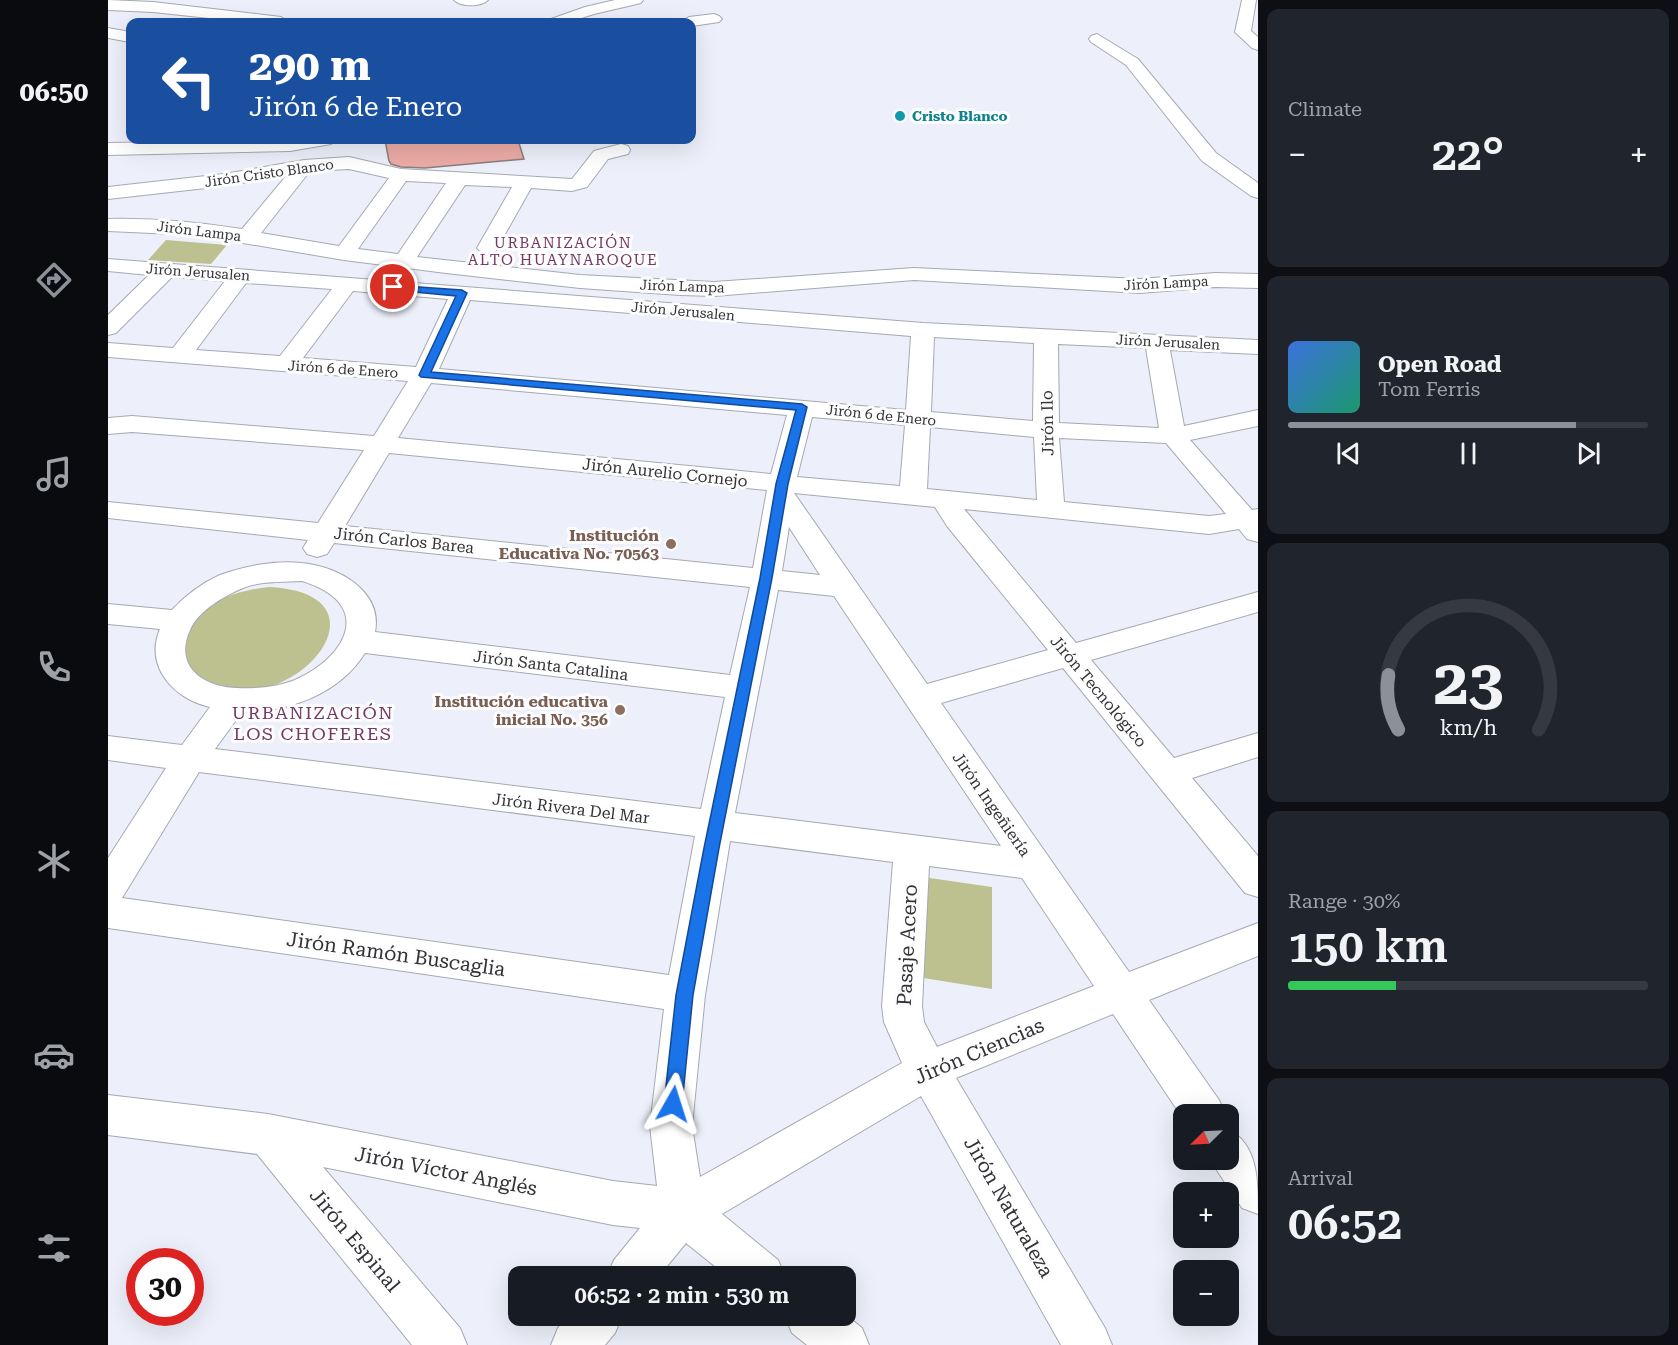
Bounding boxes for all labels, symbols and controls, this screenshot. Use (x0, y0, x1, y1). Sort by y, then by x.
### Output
text: 290 m (249, 41, 371, 90)
icon: left (150, 42, 228, 120)
text: 06:50 (20, 76, 88, 108)
text: Jirón 6 de Enero (249, 91, 462, 123)
text: Climate (1288, 97, 1362, 121)
place label: Cristo Blanco (912, 108, 1008, 124)
marker: Cristo Blanco (893, 109, 907, 123)
text: 22° (1432, 128, 1504, 181)
text: − (1288, 135, 1306, 174)
text: + (1630, 135, 1648, 174)
street label: Jirón Cristo Blanco (203, 156, 335, 190)
street label: Jirón Lampa (156, 218, 243, 244)
district label: URBANIZACIÓN ALTO HUAYNAROQUE (468, 233, 658, 269)
icon: directions (33, 259, 75, 301)
street label: Jirón Jerusalen (145, 260, 251, 284)
pin (367, 261, 418, 312)
icon: arrive (376, 270, 409, 303)
street label: Jirón Lampa (1123, 273, 1209, 293)
street label: Jirón Lampa (639, 277, 725, 295)
street label: Jirón Jerusalen (630, 298, 736, 324)
street label: Jirón Jerusalen (1116, 331, 1220, 353)
text: Open Road (1378, 352, 1501, 377)
street label: Jirón 6 de Enero (287, 357, 399, 381)
text: Tom Ferris (1378, 377, 1480, 401)
street label: Jirón Ilo (1037, 390, 1058, 456)
street label: Jirón 6 de Enero (825, 401, 937, 429)
icon: previous (1332, 437, 1365, 470)
icon: pause (1452, 437, 1485, 470)
icon: next (1572, 437, 1605, 470)
icon: music (33, 453, 75, 495)
street label: Jirón Aurelio Cornejo (581, 454, 749, 491)
street label: Jirón Carlos Barea (333, 524, 475, 557)
place label: Institución Educativa No. 70563 (499, 526, 659, 563)
marker: Institución Educativa No. 70563 (664, 537, 678, 551)
street label: Jirón Tecnológico (1046, 632, 1151, 751)
icon: phone (33, 646, 75, 688)
text: 23 (1433, 646, 1503, 719)
street label: Jirón Santa Catalina (472, 647, 630, 684)
place label: Institución educativa inicial No. 356 (435, 692, 609, 729)
district label: URBANIZACIÓN LOS CHOFERES (232, 702, 394, 744)
marker: Institución educativa inicial No. 356 (613, 703, 627, 717)
text: km/h (1439, 715, 1497, 740)
street label: Jirón Ingeñiería (949, 748, 1035, 860)
street label: Jirón Rivera Del Mar (491, 789, 651, 828)
icon: climate (33, 840, 75, 882)
street label: Pasaje Acero (892, 884, 922, 1006)
text: Range · 30% (1288, 889, 1400, 913)
text: 150 km (1288, 920, 1448, 973)
street label: Jirón Ramón Buscaglia (285, 927, 507, 981)
street label: Jirón Ciencias (911, 1013, 1047, 1089)
icon: car (33, 1034, 75, 1076)
position arrow (641, 1072, 705, 1136)
north arrow (1173, 1104, 1239, 1170)
map controls (1173, 1104, 1239, 1326)
street label: Jirón Naturaleza (959, 1132, 1059, 1282)
street label: Jirón Víctor Anglés (353, 1142, 539, 1200)
text: Arrival (1288, 1166, 1353, 1190)
button: + (1173, 1182, 1239, 1248)
street label: Jirón Espinal (305, 1183, 405, 1297)
text: 06:52 (1288, 1197, 1402, 1250)
icon: filters (33, 1227, 75, 1269)
speed limit sign: 30 (126, 1248, 204, 1326)
button: − (1173, 1260, 1239, 1326)
text: 06:52 · 2 min · 530 m (575, 1283, 789, 1308)

